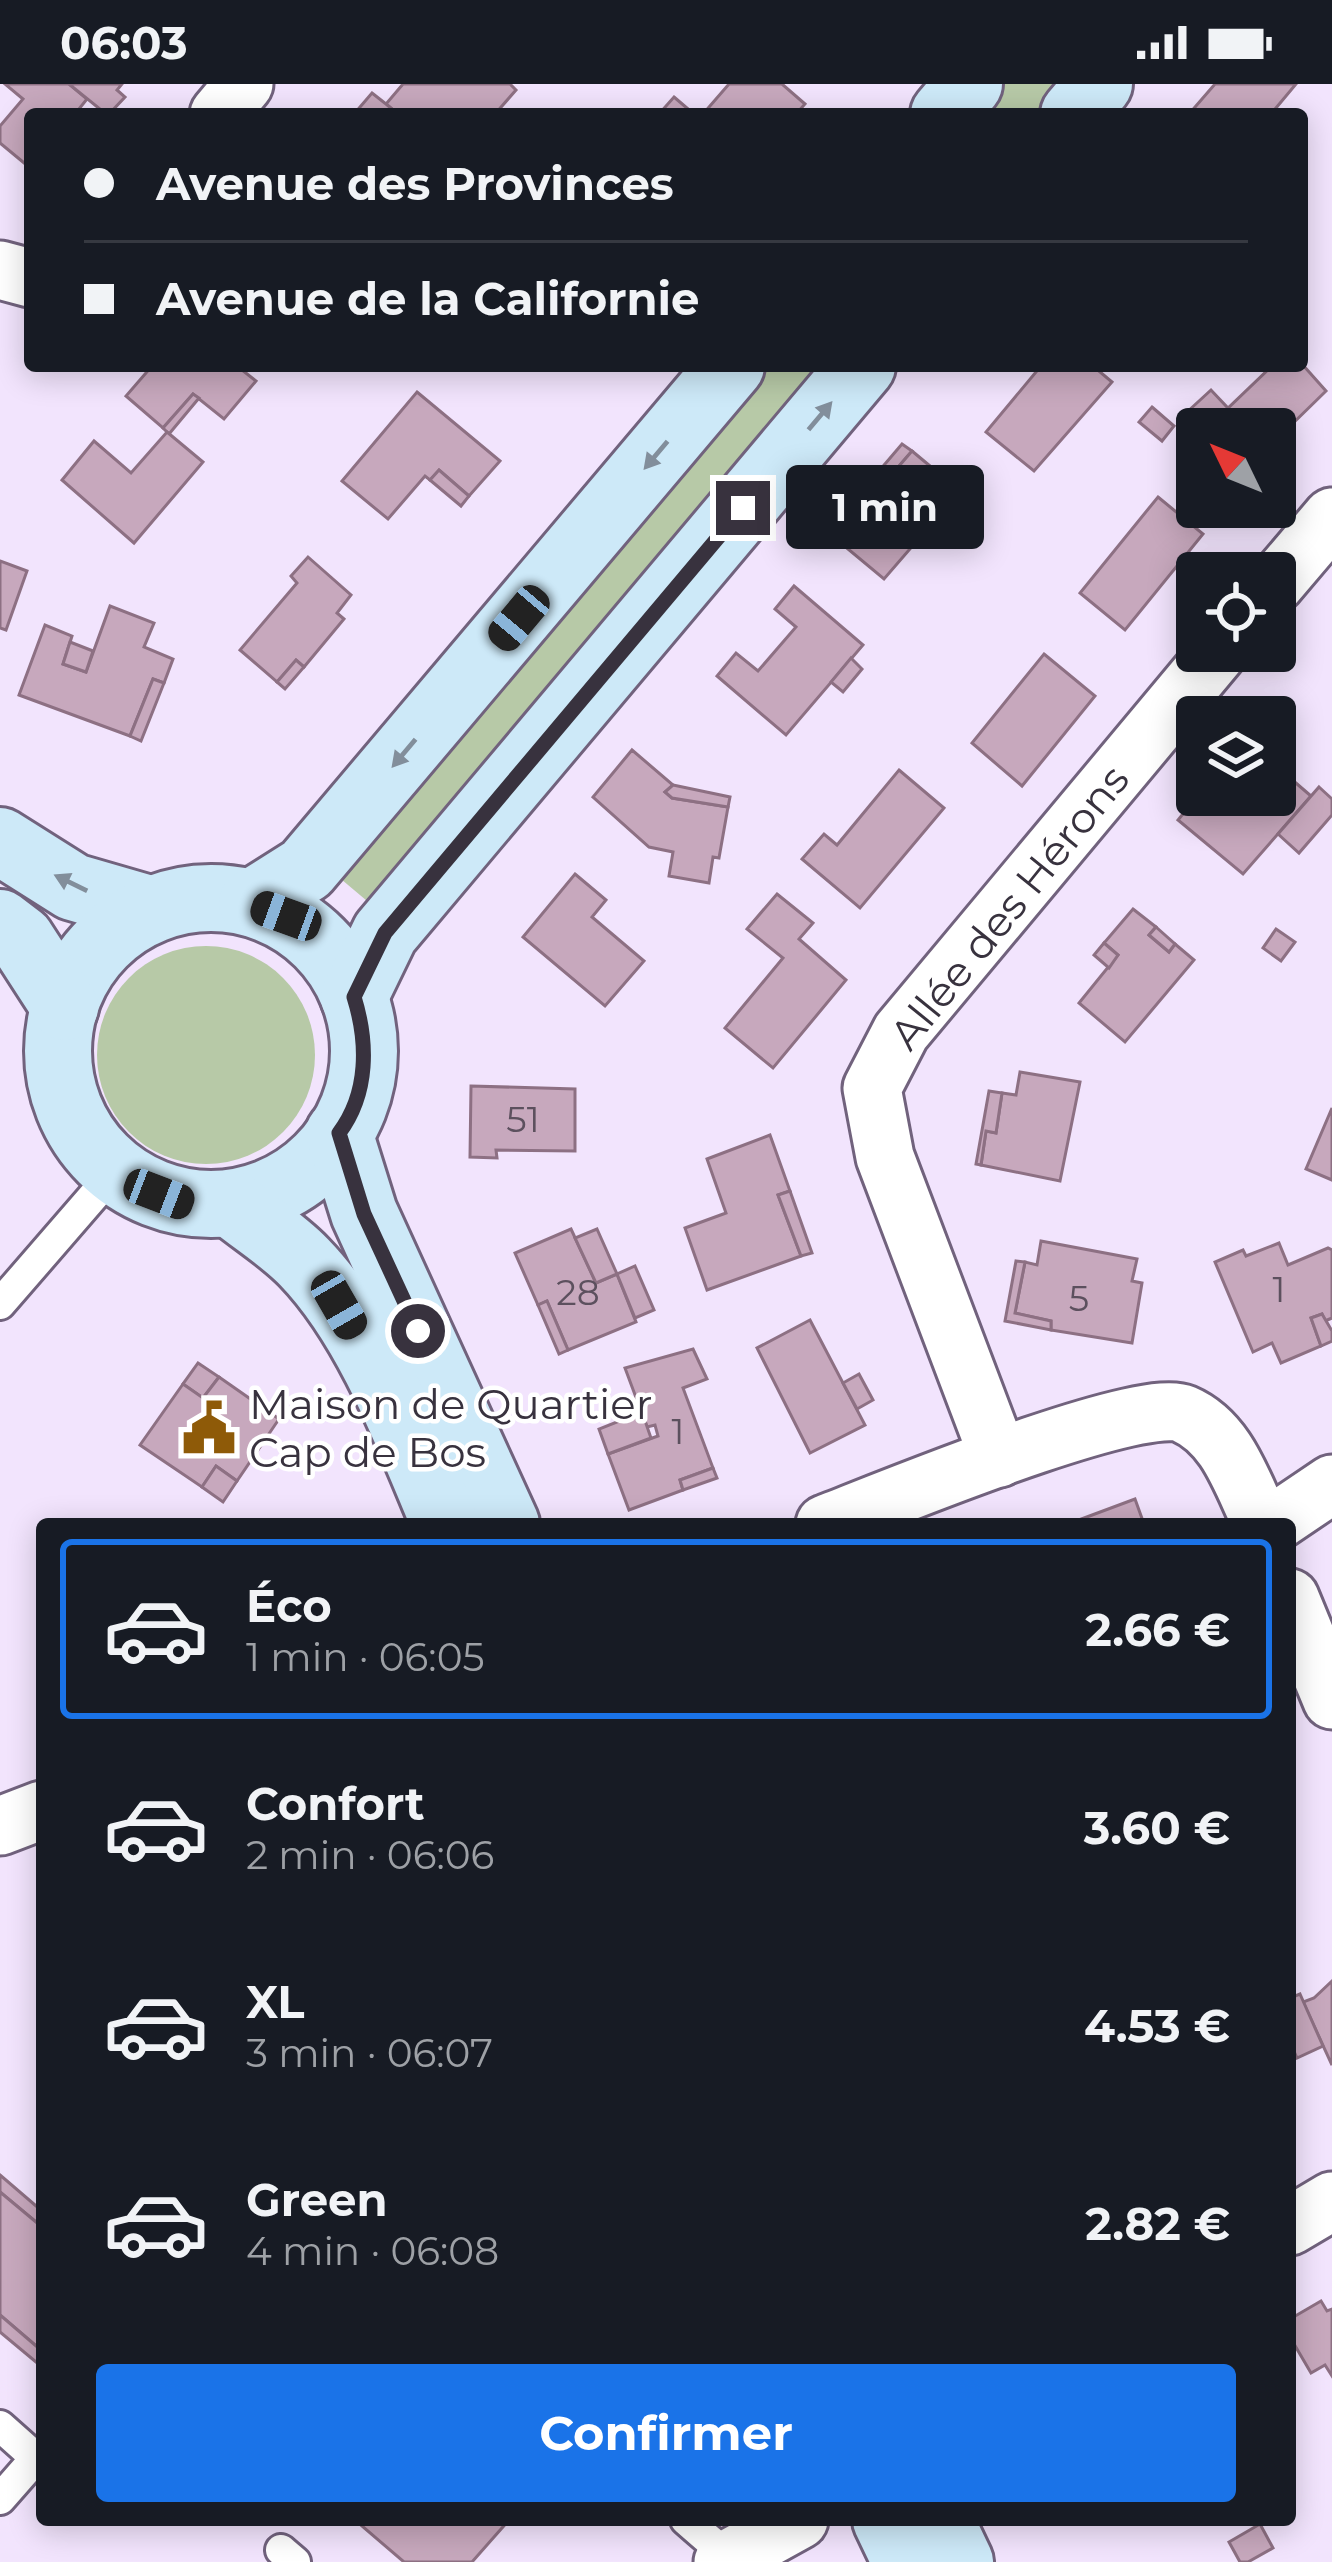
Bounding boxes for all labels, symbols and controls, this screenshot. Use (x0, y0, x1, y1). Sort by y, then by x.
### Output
text: 06:03 (60, 15, 188, 70)
text: Avenue des Provinces (156, 156, 674, 211)
text: Avenue de la Californie (156, 271, 699, 326)
one-way arrow (807, 401, 833, 431)
north arrow (1176, 408, 1296, 528)
map controls (1176, 408, 1296, 816)
one-way arrow (643, 440, 669, 470)
callout: 1 min (785, 466, 983, 550)
route end (716, 481, 770, 535)
text: 1 min (832, 483, 938, 531)
button: locate (1176, 552, 1296, 672)
car (482, 579, 556, 657)
button: layers (1176, 696, 1296, 816)
one-way arrow (391, 738, 418, 768)
street label: Allée des Hérons (878, 754, 1140, 1060)
one-way arrow (53, 873, 88, 893)
car (246, 887, 326, 945)
house number: 51 (506, 1097, 540, 1141)
car (119, 1164, 199, 1224)
car (305, 1265, 373, 1345)
house number: 1 (1273, 1267, 1286, 1311)
house number: 28 (556, 1270, 600, 1314)
house number: 5 (1069, 1276, 1089, 1320)
route start (391, 1304, 445, 1358)
place label: Maison de Quartier Cap de Bos (249, 1378, 653, 1478)
public building icon: Maison de Quartier Cap de Bos (180, 1399, 238, 1457)
house number: 1 (672, 1409, 685, 1453)
icon: car (102, 1575, 210, 1683)
text: Éco (246, 1578, 332, 1633)
text: 2.66 € (1085, 1602, 1230, 1657)
text: 1 min · 06:05 (246, 1633, 485, 1681)
icon: car (102, 1773, 210, 1881)
text: Confort (246, 1776, 425, 1831)
text: 3.60 € (1084, 1800, 1230, 1855)
text: 2 min · 06:06 (246, 1831, 494, 1879)
icon: car (102, 1971, 210, 2079)
text: XL (246, 1974, 304, 2029)
text: 4.53 € (1084, 1998, 1230, 2053)
text: 3 min · 06:07 (246, 2029, 493, 2077)
icon: car (102, 2169, 210, 2277)
text: Green (246, 2172, 388, 2227)
text: 2.82 € (1085, 2196, 1230, 2251)
text: 4 min · 06:08 (246, 2227, 499, 2275)
button: Confirmer (96, 2364, 1236, 2502)

